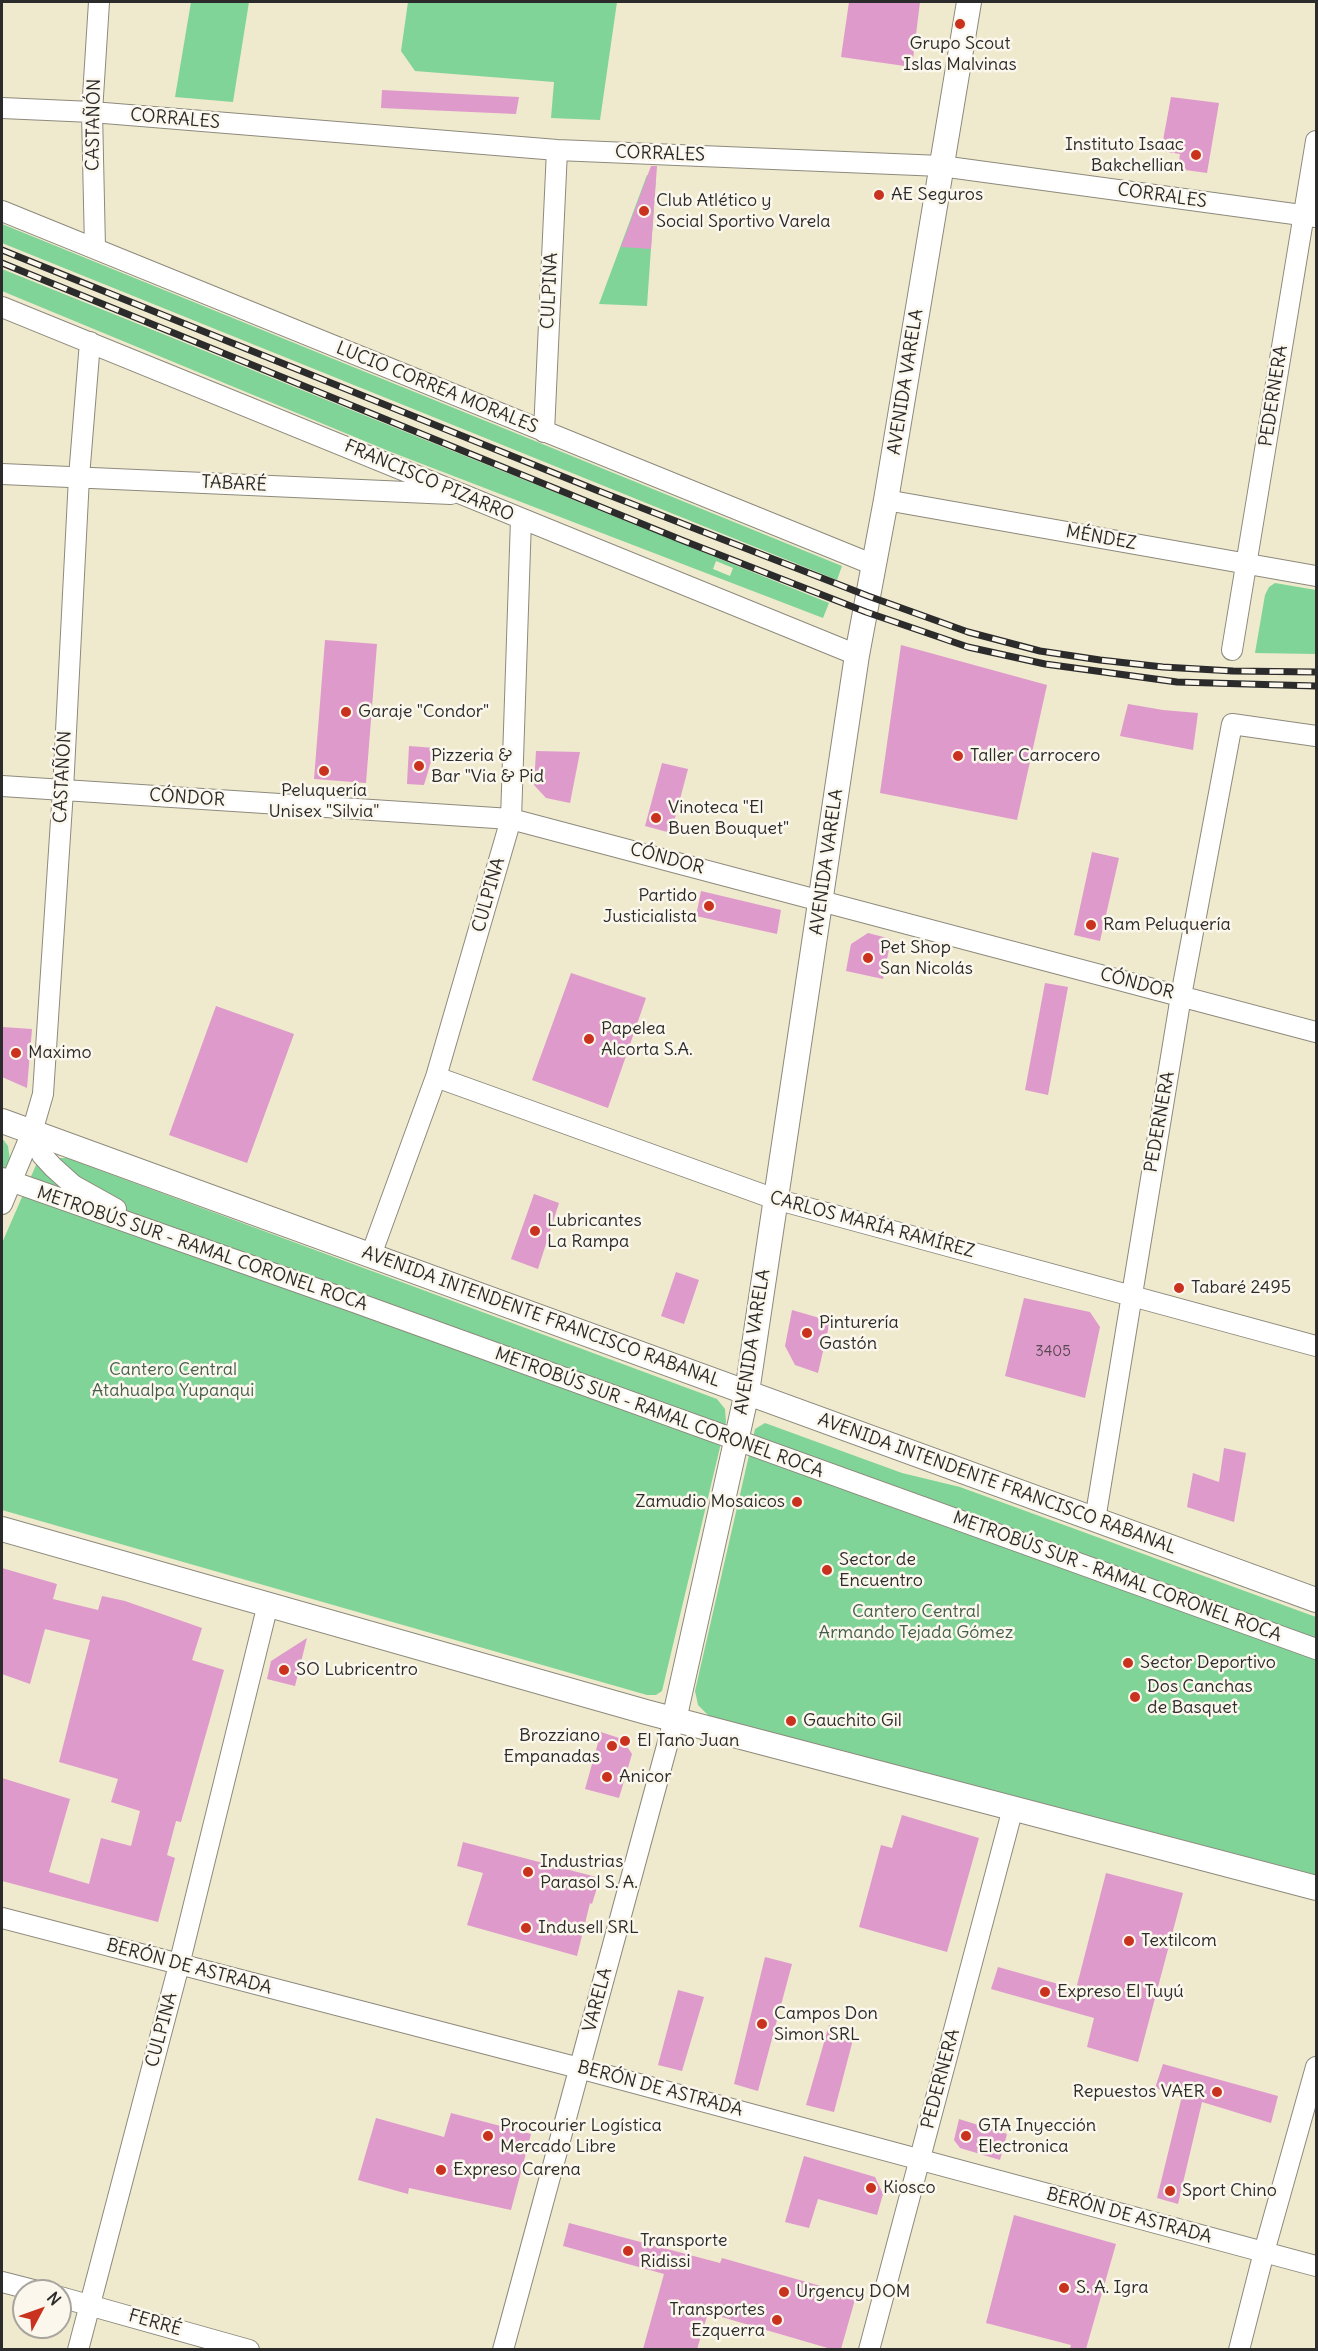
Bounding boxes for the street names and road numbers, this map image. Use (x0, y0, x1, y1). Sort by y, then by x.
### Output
street label: CASTAÑÓN (82, 79, 106, 171)
street label: CORRALES (129, 104, 221, 134)
street label: CORRALES (615, 142, 705, 166)
street label: CORRALES (1116, 179, 1208, 213)
street label: CULPINA (537, 252, 563, 330)
street label: AVENIDA VARELA (884, 308, 928, 456)
street label: LUCIO CORREA MORALES (333, 338, 541, 438)
street label: PEDERNERA (1255, 344, 1293, 448)
street label: FRANCISCO PIZARRO (341, 435, 517, 527)
street label: TABARÉ (201, 471, 267, 497)
street label: MÉNDEZ (1064, 521, 1138, 555)
street label: CASTAÑÓN (50, 730, 76, 824)
street label: CÓNDOR (148, 785, 226, 811)
street label: AVENIDA VARELA (806, 788, 848, 936)
street label: CÓNDOR (627, 839, 707, 879)
street label: CULPINA (468, 855, 510, 935)
street label: CÓNDOR (1097, 964, 1177, 1004)
street label: PEDERNERA (1140, 1070, 1180, 1174)
street label: METROBÚS SUR - RAMAL CORONEL ROCA (34, 1182, 370, 1316)
street label: CARLOS MARÍA RAMÍREZ (767, 1187, 977, 1263)
street label: AVENIDA INTENDENTE FRANCISCO RABANAL (359, 1242, 723, 1392)
street label: AVENIDA VARELA (731, 1268, 775, 1416)
street label: METROBÚS SUR - RAMAL CORONEL ROCA (492, 1343, 826, 1483)
street label: AVENIDA INTENDENTE FRANCISCO RABANAL (815, 1409, 1179, 1559)
street label: METROBÚS SUR - RAMAL CORONEL ROCA (950, 1507, 1284, 1647)
street label: BERÓN DE ASTRADA (104, 1935, 274, 1999)
street label: VARELA (579, 1965, 617, 2035)
street label: CULPINA (142, 1990, 182, 2070)
street label: PEDERNERA (917, 2027, 965, 2131)
street label: BERÓN DE ASTRADA (575, 2057, 745, 2121)
street label: BERÓN DE ASTRADA (1044, 2184, 1214, 2248)
street label: FERRÉ (126, 2305, 184, 2341)

